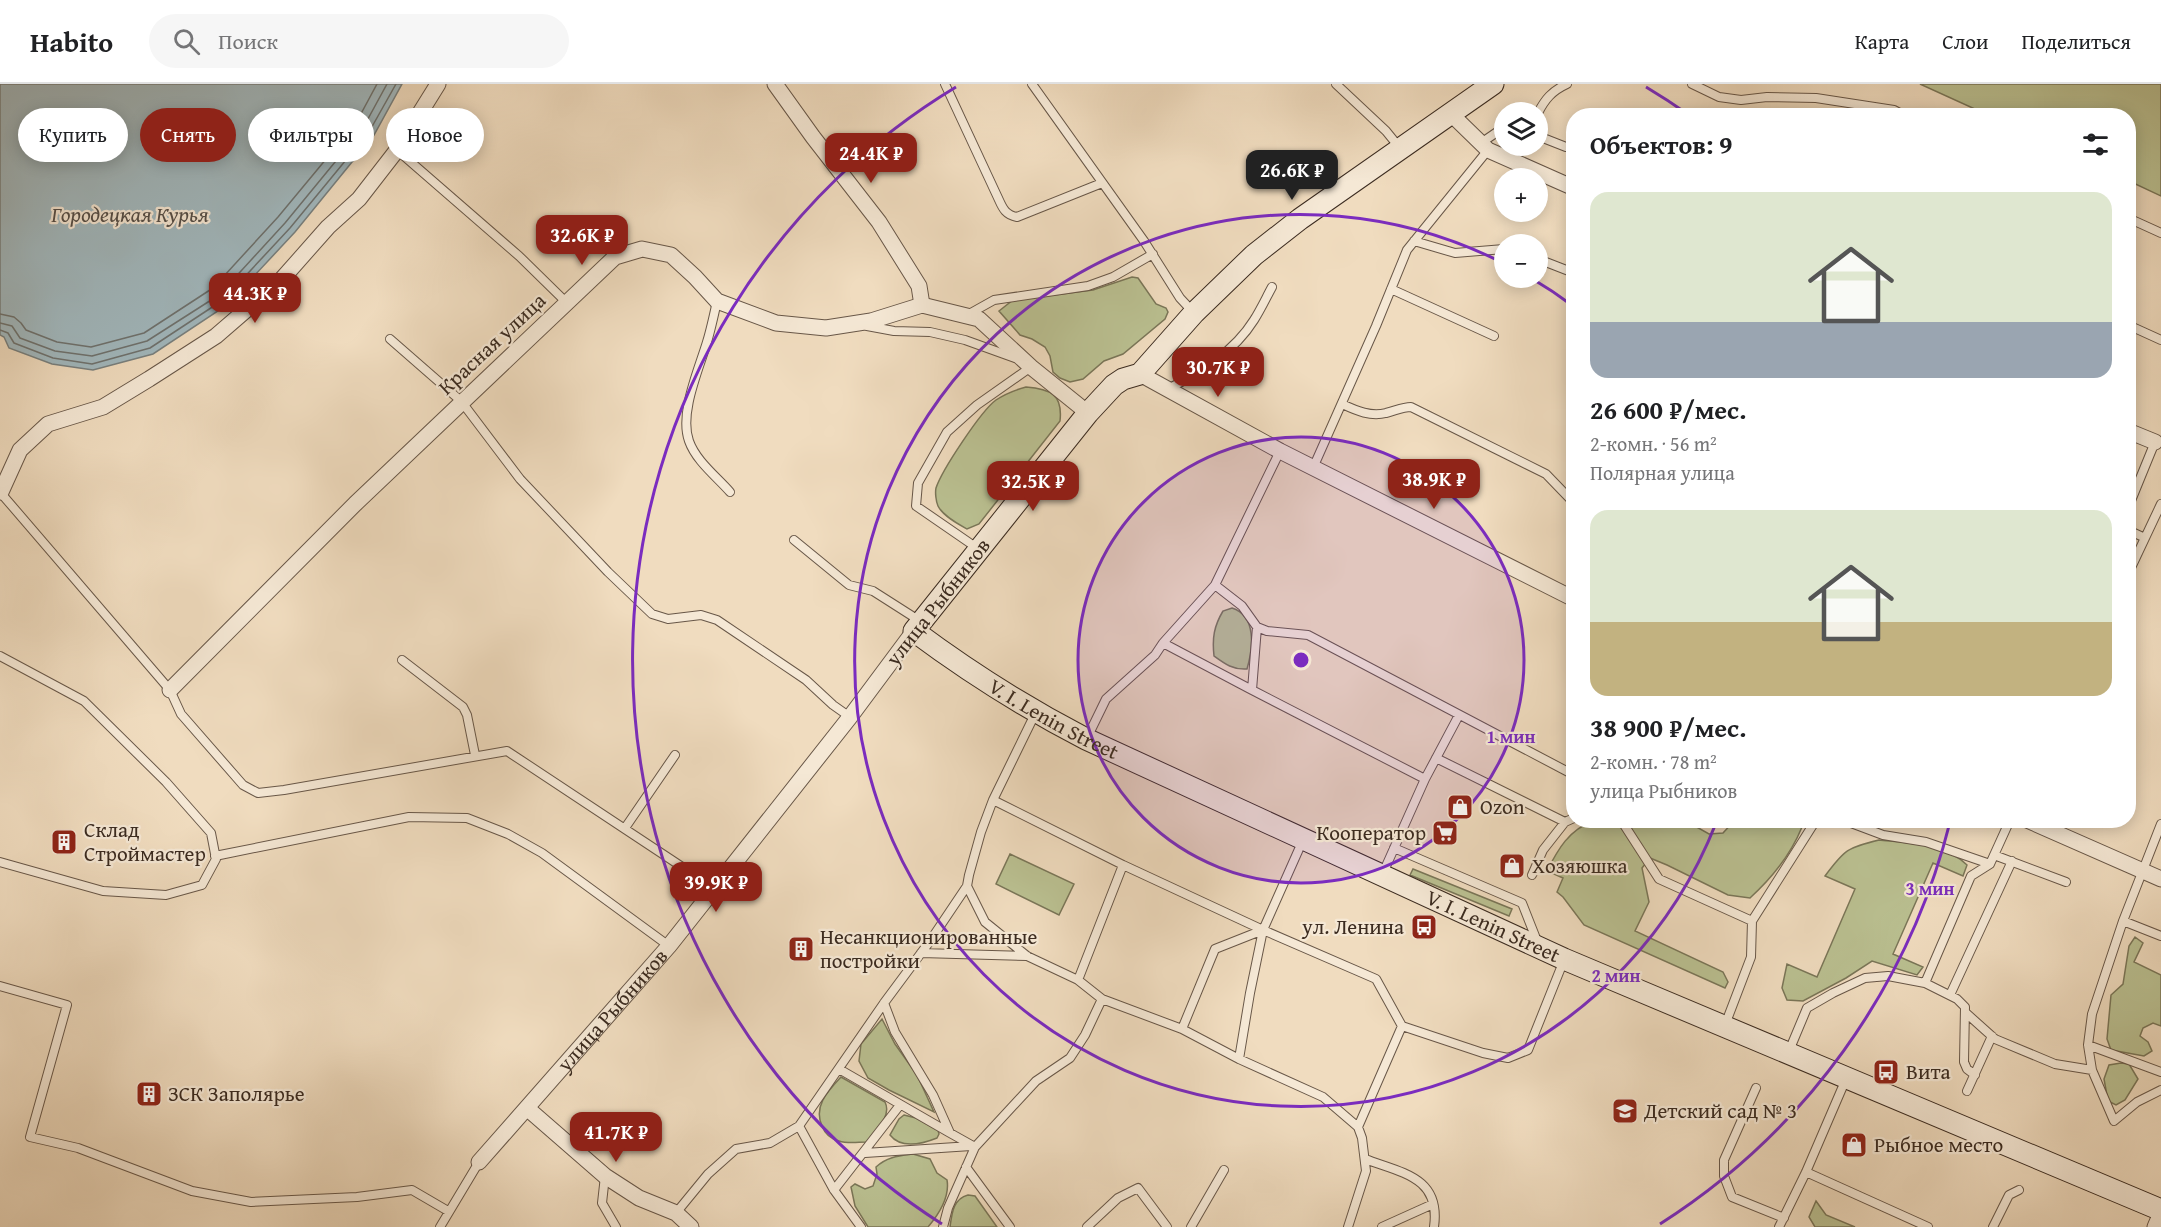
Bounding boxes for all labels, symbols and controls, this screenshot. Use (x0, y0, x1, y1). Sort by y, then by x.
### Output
search box (149, 14, 569, 68)
text: Habito (30, 21, 113, 62)
icon: search (170, 25, 203, 58)
text: Поиск (218, 25, 278, 57)
text: Карта (1855, 26, 1909, 57)
text: Слои (1942, 26, 1988, 57)
text: Поделиться (2021, 26, 2131, 57)
map controls (1494, 102, 1548, 288)
button: layers (1494, 102, 1548, 156)
chip: Купить (18, 108, 128, 162)
chip: Снять (140, 108, 236, 162)
chip: Фильтры (248, 108, 374, 162)
chip: Новое (386, 108, 484, 162)
text: Объектов: 9 (1590, 125, 1733, 164)
icon: filters (2079, 128, 2112, 161)
pin: 24.4K ₽ (816, 133, 926, 184)
text: 24.4K ₽ (839, 138, 903, 167)
pin: 26.6K ₽ (1237, 150, 1347, 201)
text: 26.6K ₽ (1260, 155, 1324, 184)
button: + (1494, 168, 1548, 222)
water label: Городецкая Курья (50, 198, 209, 230)
pin: 32.6K ₽ (527, 215, 637, 266)
text: 32.6K ₽ (550, 220, 614, 249)
icon: home (1797, 231, 1905, 339)
button: − (1494, 234, 1548, 288)
pin: 44.3K ₽ (200, 273, 310, 324)
text: 44.3K ₽ (223, 278, 287, 307)
street label: Красная улица (431, 285, 553, 402)
pin: 30.7K ₽ (1163, 347, 1273, 398)
text: 30.7K ₽ (1186, 352, 1250, 381)
text: 26 600 ₽/мес. (1590, 390, 1746, 429)
text: 2-комн. · 56 m² (1590, 429, 1717, 458)
text: Полярная улица (1590, 458, 1735, 487)
pin: 38.9K ₽ (1379, 459, 1489, 510)
pin: 32.5K ₽ (978, 461, 1088, 512)
text: 38.9K ₽ (1402, 464, 1466, 493)
text: 32.5K ₽ (1001, 466, 1065, 495)
street label: улица Рыбников (877, 531, 997, 673)
icon: home (1797, 549, 1905, 657)
centre of rings (1291, 650, 1311, 670)
street label: V. I. Lenin Street (983, 671, 1124, 767)
text: 38 900 ₽/мес. (1590, 708, 1746, 747)
text: 1 мин (1486, 723, 1536, 750)
text: 2-комн. · 78 m² (1590, 747, 1717, 776)
text: улица Рыбников (1590, 776, 1737, 805)
place label: Ozon (1480, 791, 1525, 822)
shop icon: Ozon (1445, 792, 1475, 822)
place label: Склад Строймастер (84, 814, 206, 869)
place label: Кооператор (1316, 817, 1426, 848)
supermarket icon: Кооператор (1430, 818, 1460, 848)
building icon: Склад Строймастер (49, 827, 79, 857)
place label: Хозяюшка (1532, 850, 1628, 881)
shop icon: Хозяюшка (1497, 851, 1527, 881)
pin: 39.9K ₽ (661, 862, 771, 913)
text: 39.9K ₽ (684, 867, 748, 896)
text: 3 мин (1905, 875, 1955, 902)
street label: V. I. Lenin Street (1421, 882, 1566, 970)
place label: ул. Ленина (1301, 911, 1404, 942)
bus stop icon: ул. Ленина (1409, 912, 1439, 942)
place label: Несанкционированные постройки (820, 921, 1037, 976)
building icon: Несанкционированные постройки (786, 934, 816, 964)
street label: улица Рыбников (549, 942, 675, 1079)
text: 2 мин (1591, 962, 1641, 989)
place label: Вита (1906, 1056, 1951, 1087)
bus stop icon: Вита (1871, 1057, 1901, 1087)
place label: ЗСК Заполярье (168, 1078, 305, 1109)
building icon: ЗСК Заполярье (134, 1079, 164, 1109)
place label: Детский сад № 3 (1643, 1095, 1797, 1126)
school or university icon: Детский сад № 3 (1610, 1096, 1640, 1126)
pin: 41.7K ₽ (561, 1112, 671, 1163)
text: 41.7K ₽ (584, 1117, 648, 1146)
place label: Рыбное место (1874, 1129, 2003, 1160)
shop icon: Рыбное место (1839, 1130, 1869, 1160)

